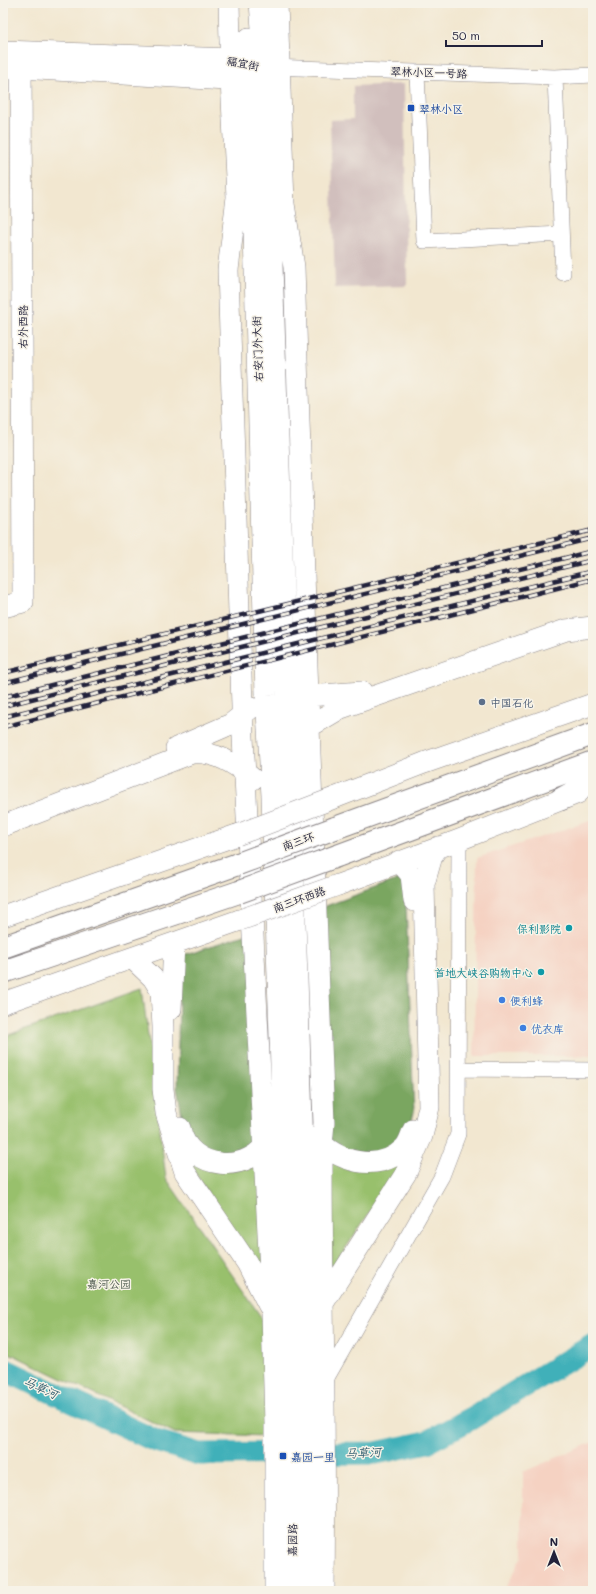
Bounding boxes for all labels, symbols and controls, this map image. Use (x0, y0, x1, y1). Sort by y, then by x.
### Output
scale bar (446, 22, 542, 48)
text: 50 m (452, 27, 480, 43)
street label: 福宜街 (225, 52, 262, 74)
street label: 翠林小区一号路 (390, 63, 468, 81)
place label: 翠林小区 (419, 101, 463, 116)
marker: 翠林小区 (406, 103, 416, 113)
street label: 右外西路 (15, 305, 30, 349)
street label: 右安门外大街 (248, 315, 266, 382)
place label: 中国石化 (490, 695, 534, 710)
marker: 中国石化 (477, 697, 487, 707)
street label: 南三环 (280, 828, 316, 854)
street label: 南三环西路 (271, 883, 327, 915)
place label: 保利影院 (517, 921, 561, 936)
marker: 保利影院 (564, 923, 574, 933)
place label: 首地大峡谷购物中心 (434, 965, 533, 980)
marker: 首地大峡谷购物中心 (536, 967, 546, 977)
place label: 便利蜂 (510, 993, 543, 1008)
marker: 便利蜂 (497, 995, 507, 1005)
place label: 优衣库 (531, 1021, 564, 1036)
marker: 优衣库 (518, 1023, 528, 1033)
park label: 嘉河公园 (87, 1276, 131, 1291)
water label: 马草河 (21, 1372, 63, 1403)
water label: 马草河 (345, 1443, 383, 1461)
place label: 嘉园一里 (291, 1449, 335, 1464)
marker: 嘉园一里 (278, 1451, 288, 1461)
street label: 嘉园路 (284, 1523, 300, 1557)
north arrow (534, 1532, 574, 1572)
text: N (550, 1534, 558, 1549)

